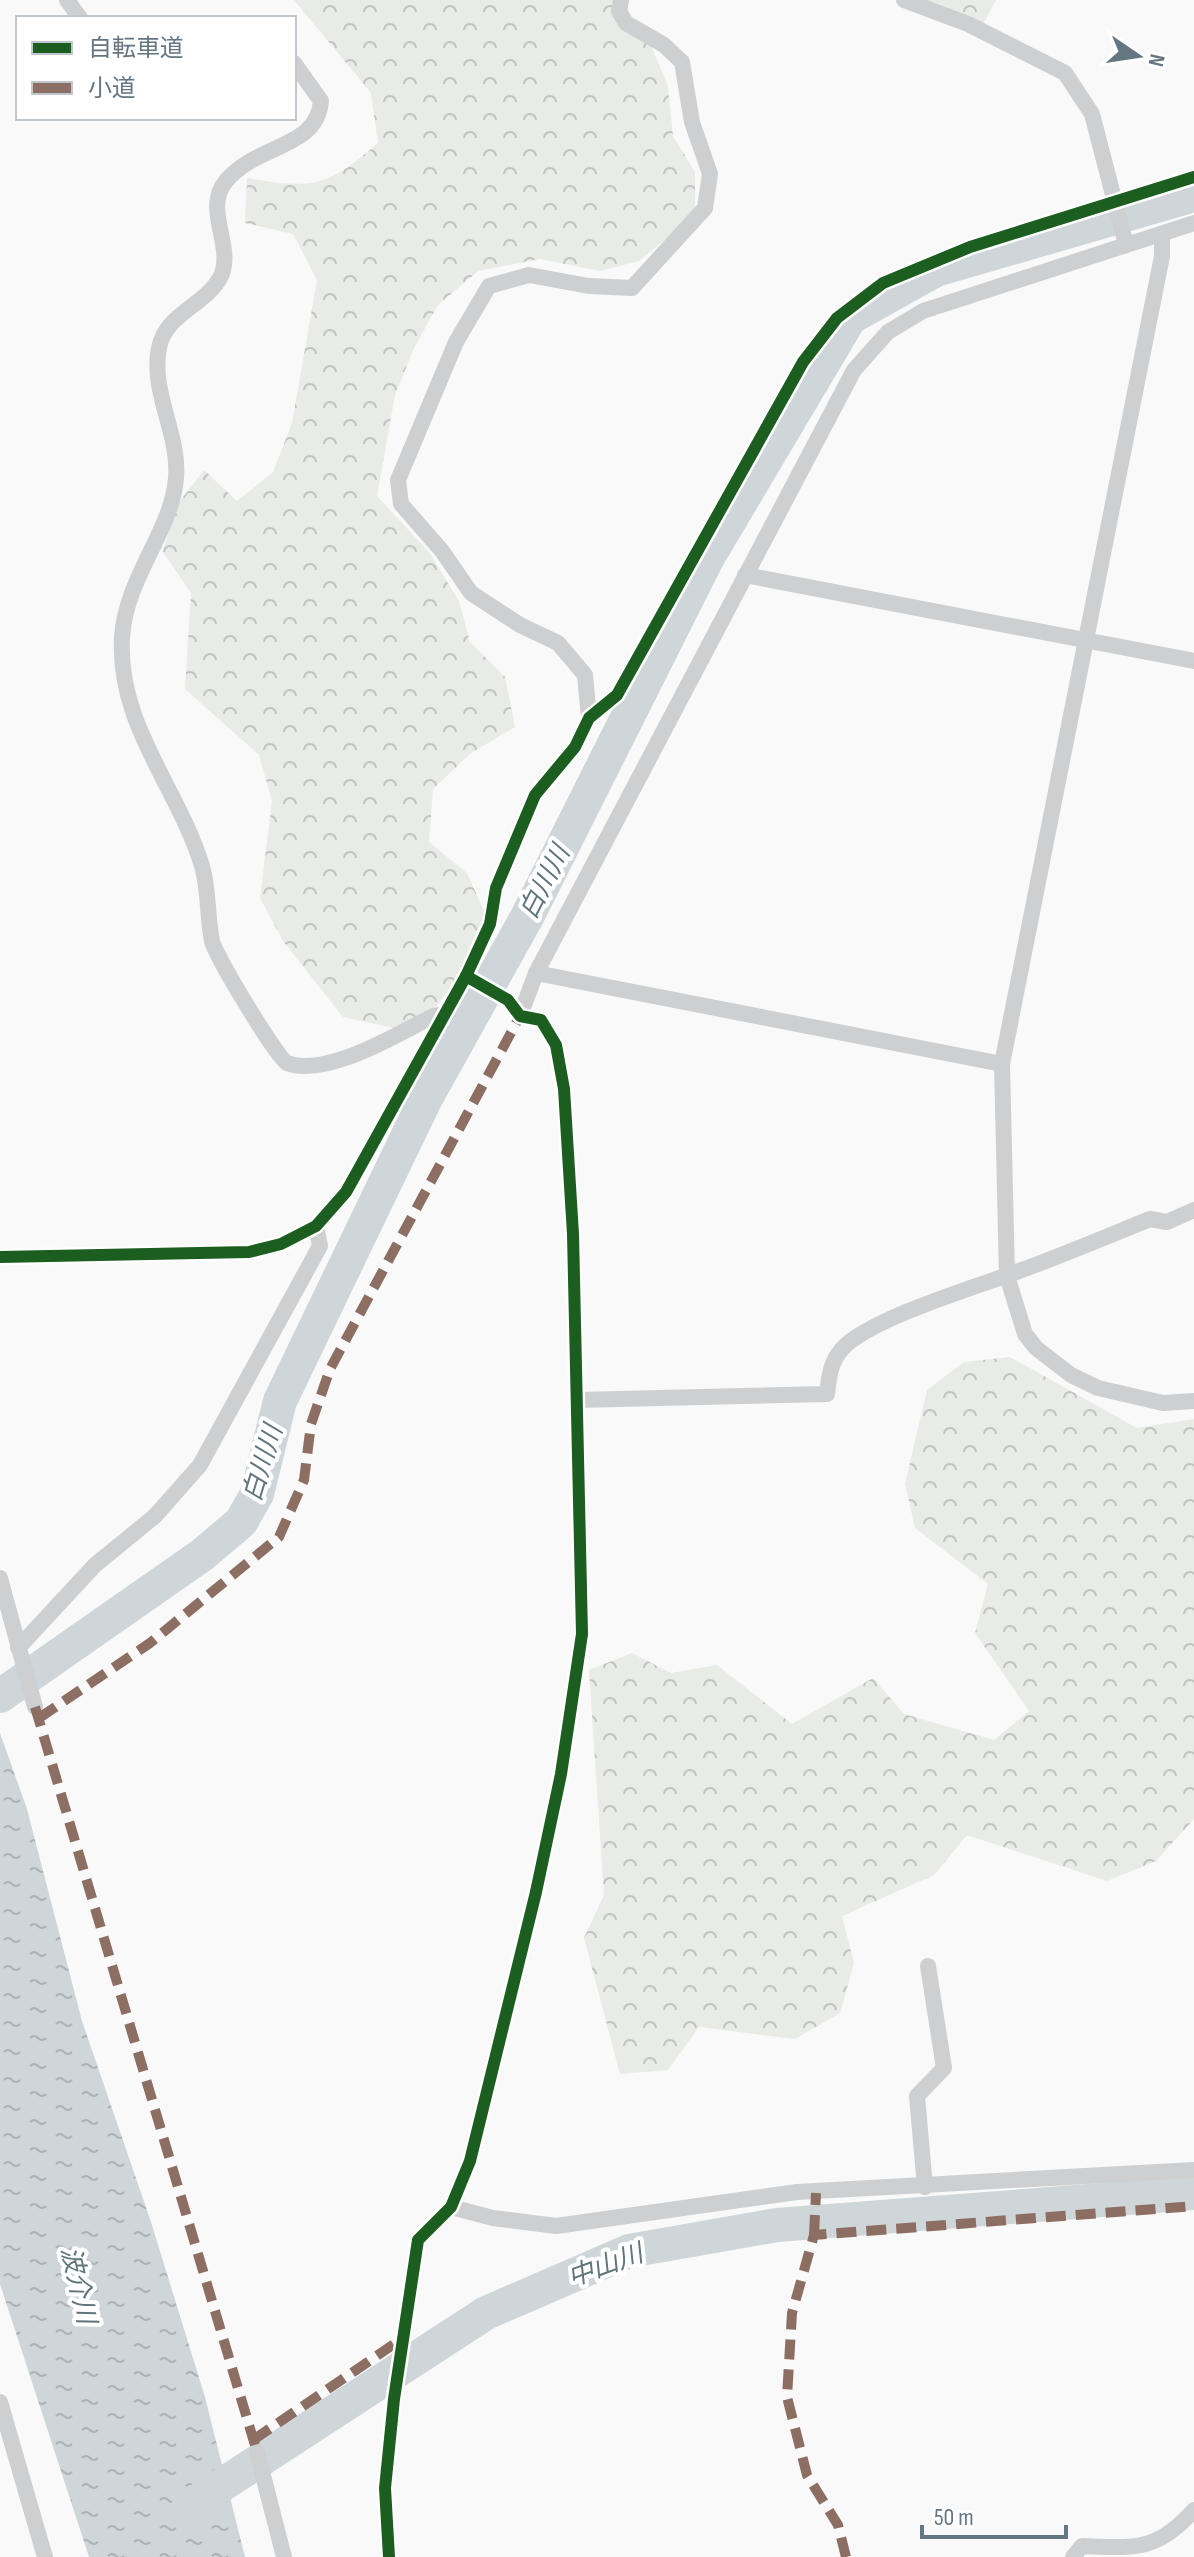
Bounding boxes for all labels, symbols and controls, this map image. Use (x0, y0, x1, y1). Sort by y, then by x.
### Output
legend (16, 16, 296, 120)
north arrow (1098, 16, 1178, 96)
text: 自転車道 (88, 34, 184, 63)
text: N (1142, 51, 1171, 69)
text: 小道 (88, 74, 136, 103)
water label: 白川川 (514, 838, 578, 924)
water label: 白川川 (237, 1419, 291, 1505)
water label: 中山川 (564, 2237, 650, 2294)
water label: 波介川 (54, 2244, 102, 2330)
scale bar (922, 2489, 1066, 2539)
text: 50 m (934, 2503, 974, 2532)

